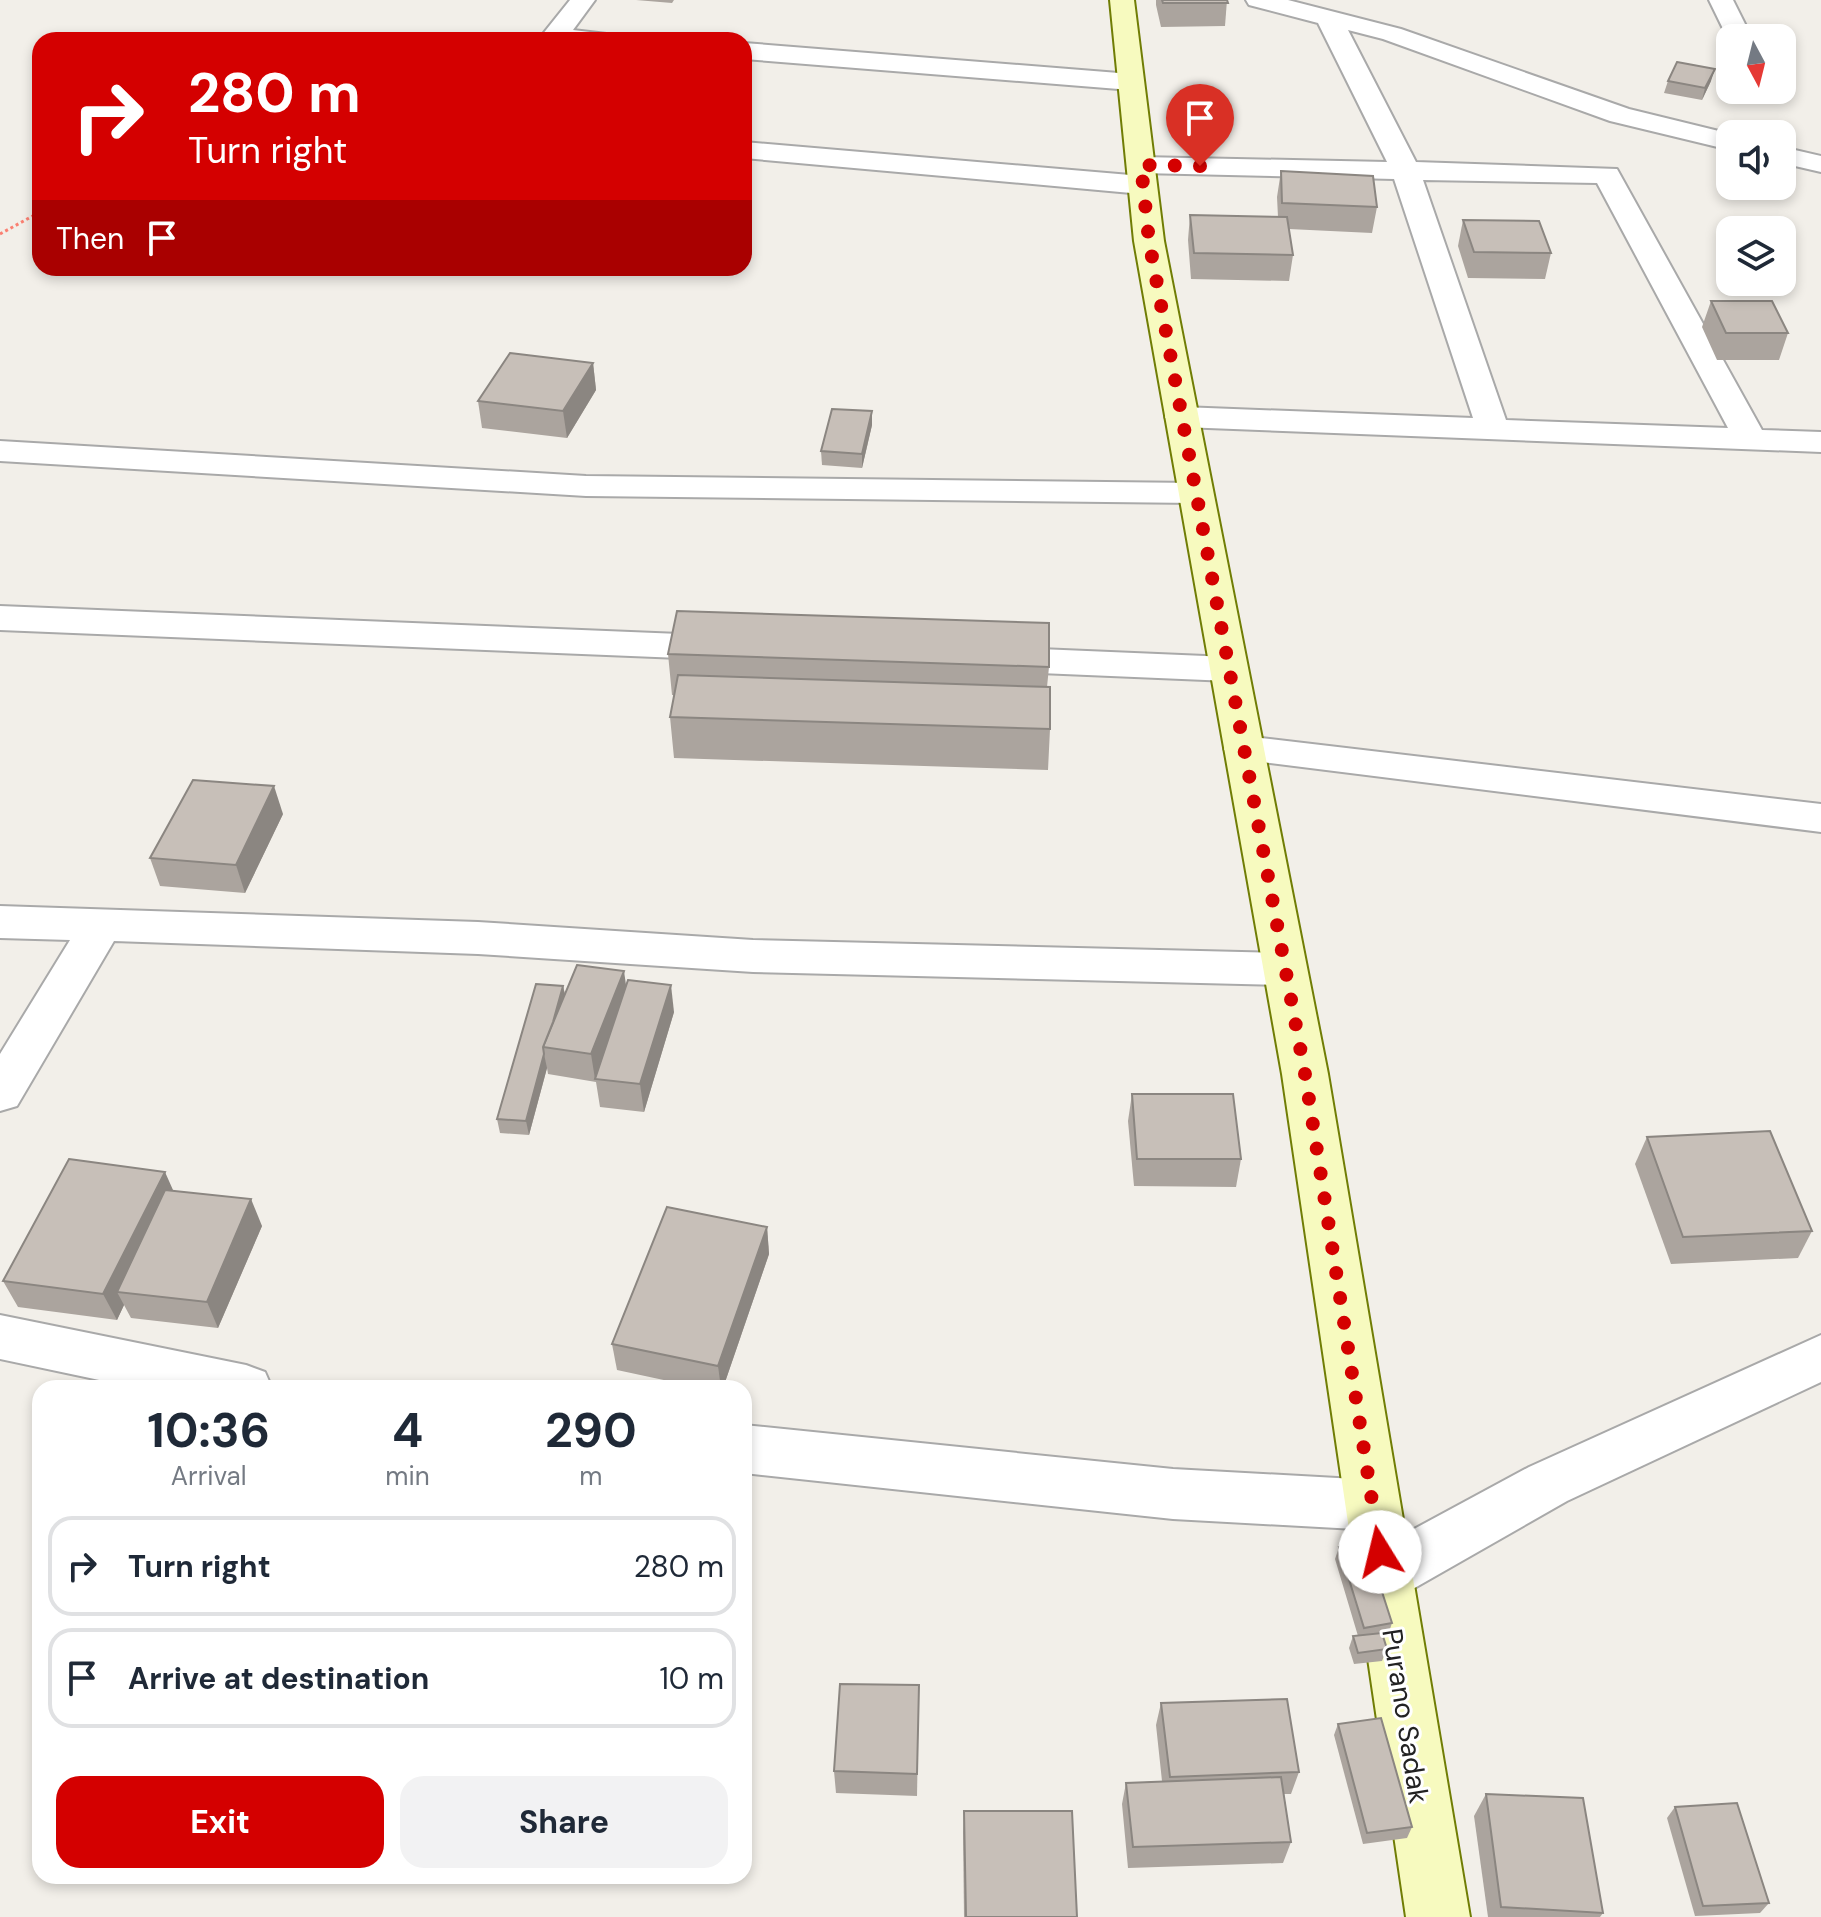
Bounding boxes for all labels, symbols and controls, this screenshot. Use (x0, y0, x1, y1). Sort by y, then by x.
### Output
north arrow (1716, 24, 1796, 104)
map controls (1716, 24, 1796, 296)
text: 280 m (188, 56, 361, 129)
icon: right (56, 64, 160, 168)
pin (1166, 84, 1234, 166)
icon: arrive (1178, 96, 1222, 140)
button: sound (1716, 120, 1796, 200)
text: Turn right (188, 127, 347, 174)
icon: arrive (140, 216, 184, 260)
button: layers (1716, 216, 1796, 296)
text: Then (56, 219, 124, 258)
text: 10:36 (147, 1399, 270, 1462)
text: 4 (392, 1399, 423, 1462)
text: 290 (545, 1399, 637, 1462)
text: Arrival (171, 1459, 247, 1493)
text: min (385, 1459, 430, 1493)
text: m (579, 1459, 602, 1493)
position arrow (1338, 1510, 1422, 1594)
icon: right (60, 1544, 104, 1588)
text: Turn right (128, 1547, 271, 1586)
text: 280 m (634, 1547, 724, 1586)
street label: Purano Sadak (1373, 1626, 1438, 1806)
icon: arrive (60, 1656, 104, 1700)
text: Arrive at destination (128, 1659, 429, 1698)
text: 10 m (659, 1659, 724, 1698)
button: Exit (56, 1776, 384, 1868)
button: Share (400, 1776, 728, 1868)

